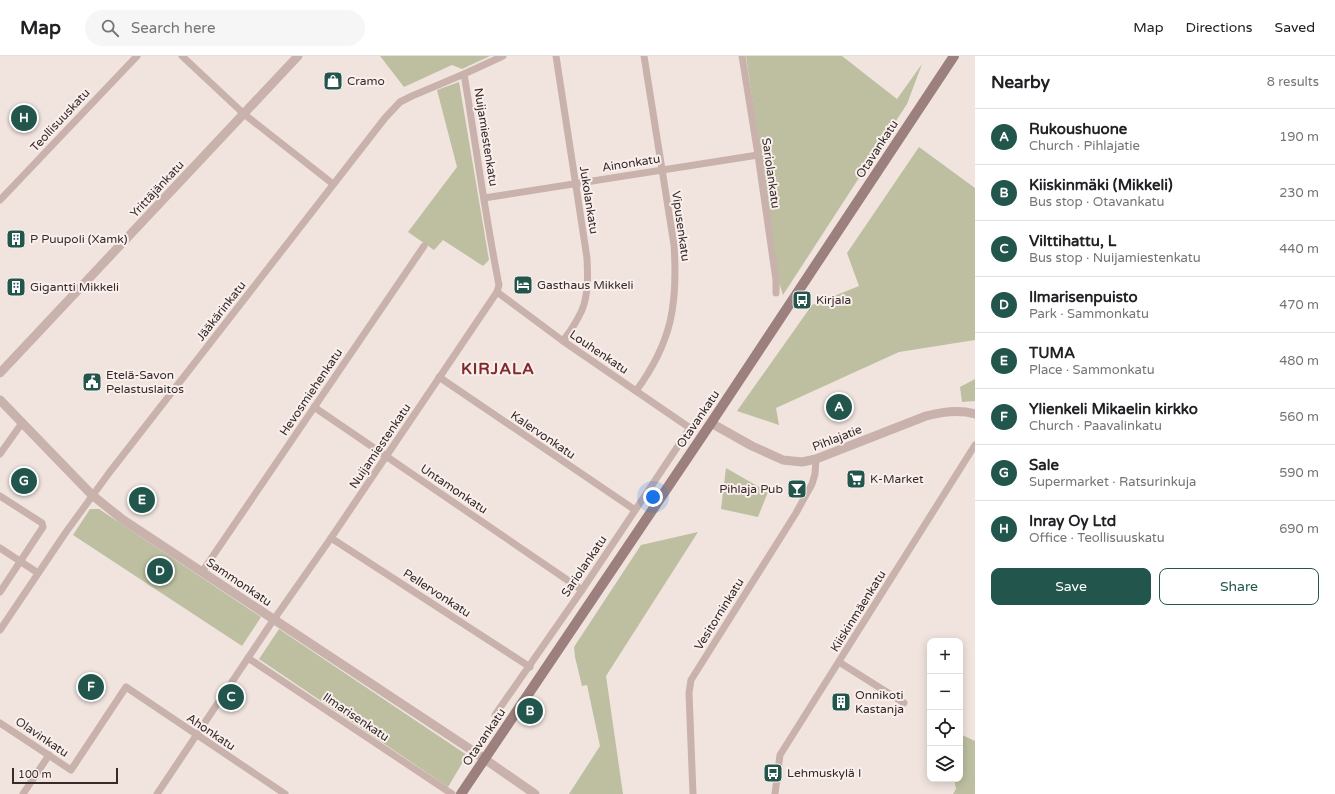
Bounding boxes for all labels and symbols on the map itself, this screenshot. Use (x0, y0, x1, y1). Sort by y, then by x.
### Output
shop icon: Cramo (322, 70, 344, 92)
place label: Cramo (347, 74, 385, 88)
street label: Teollisuuskatu (27, 86, 93, 154)
street label: Nuijamiestenkatu (471, 87, 501, 187)
pin: H (11, 103, 37, 133)
street label: Otavankatu (853, 117, 901, 181)
street label: Sariolankatu (759, 137, 783, 209)
street label: Ainonkatu (601, 151, 661, 175)
street label: Yrittäjänkatu (127, 158, 187, 220)
street label: Jukolankatu (577, 165, 601, 235)
street label: Vipusenkatu (669, 190, 693, 262)
building icon: P Puupoli (Xamk) (5, 228, 27, 250)
place label: P Puupoli (Xamk) (30, 232, 128, 246)
hotel icon: Gasthaus Mikkeli (512, 274, 534, 296)
building icon: Gigantti Mikkeli (5, 276, 27, 298)
street label: Jääkärinkatu (193, 278, 249, 344)
place label: Gasthaus Mikkeli (537, 278, 634, 292)
place label: Gigantti Mikkeli (30, 280, 119, 294)
bus stop icon: Kirjala (791, 289, 813, 311)
place label: Kirjala (816, 293, 851, 307)
street label: Louhenkatu (567, 327, 631, 377)
street label: Hevosmiehenkatu (277, 346, 345, 438)
district label: KIRJALA (461, 359, 535, 379)
place label: Etelä-Savon Pelastuslaitos (106, 368, 184, 396)
public building icon: Etelä-Savon Pelastuslaitos (81, 371, 103, 393)
street label: Otavankatu (674, 388, 722, 450)
pin: A (826, 392, 852, 422)
street label: Nuijamiestenkatu (346, 401, 414, 491)
street label: Kalervonkatu (508, 408, 578, 462)
street label: Pihlajatie (810, 422, 864, 454)
street label: Untamonkatu (418, 461, 490, 517)
pin: G (11, 466, 37, 496)
supermarket icon: K-Market (845, 468, 867, 490)
place label: K-Market (870, 472, 924, 486)
bar icon: Pihlaja Pub (786, 478, 808, 500)
place label: Pihlaja Pub (719, 482, 783, 496)
pin: E (129, 485, 155, 515)
your location (643, 487, 663, 507)
street label: Sariolankatu (558, 533, 610, 599)
street label: Sammonkatu (204, 555, 274, 609)
pin: D (147, 556, 173, 586)
street label: Pellervonkatu (401, 566, 473, 620)
street label: Kiiskinmäenkatu (827, 568, 889, 654)
street label: Vesitorninkatu (691, 575, 747, 653)
pin: F (78, 672, 104, 702)
pin: C (218, 682, 244, 712)
place label: Onnikoti Kastanja (855, 688, 904, 716)
street label: Ilmarisenkatu (320, 690, 392, 744)
building icon: Onnikoti Kastanja (830, 691, 852, 713)
pin: B (517, 696, 543, 726)
street label: Otavankatu (460, 706, 508, 768)
street label: Ahonkatu (184, 711, 238, 753)
street label: Olavinkatu (13, 714, 71, 760)
bus stop icon: Lehmuskylä I (762, 762, 784, 784)
scale bar (12, 766, 118, 785)
place label: Lehmuskylä I (787, 766, 861, 780)

